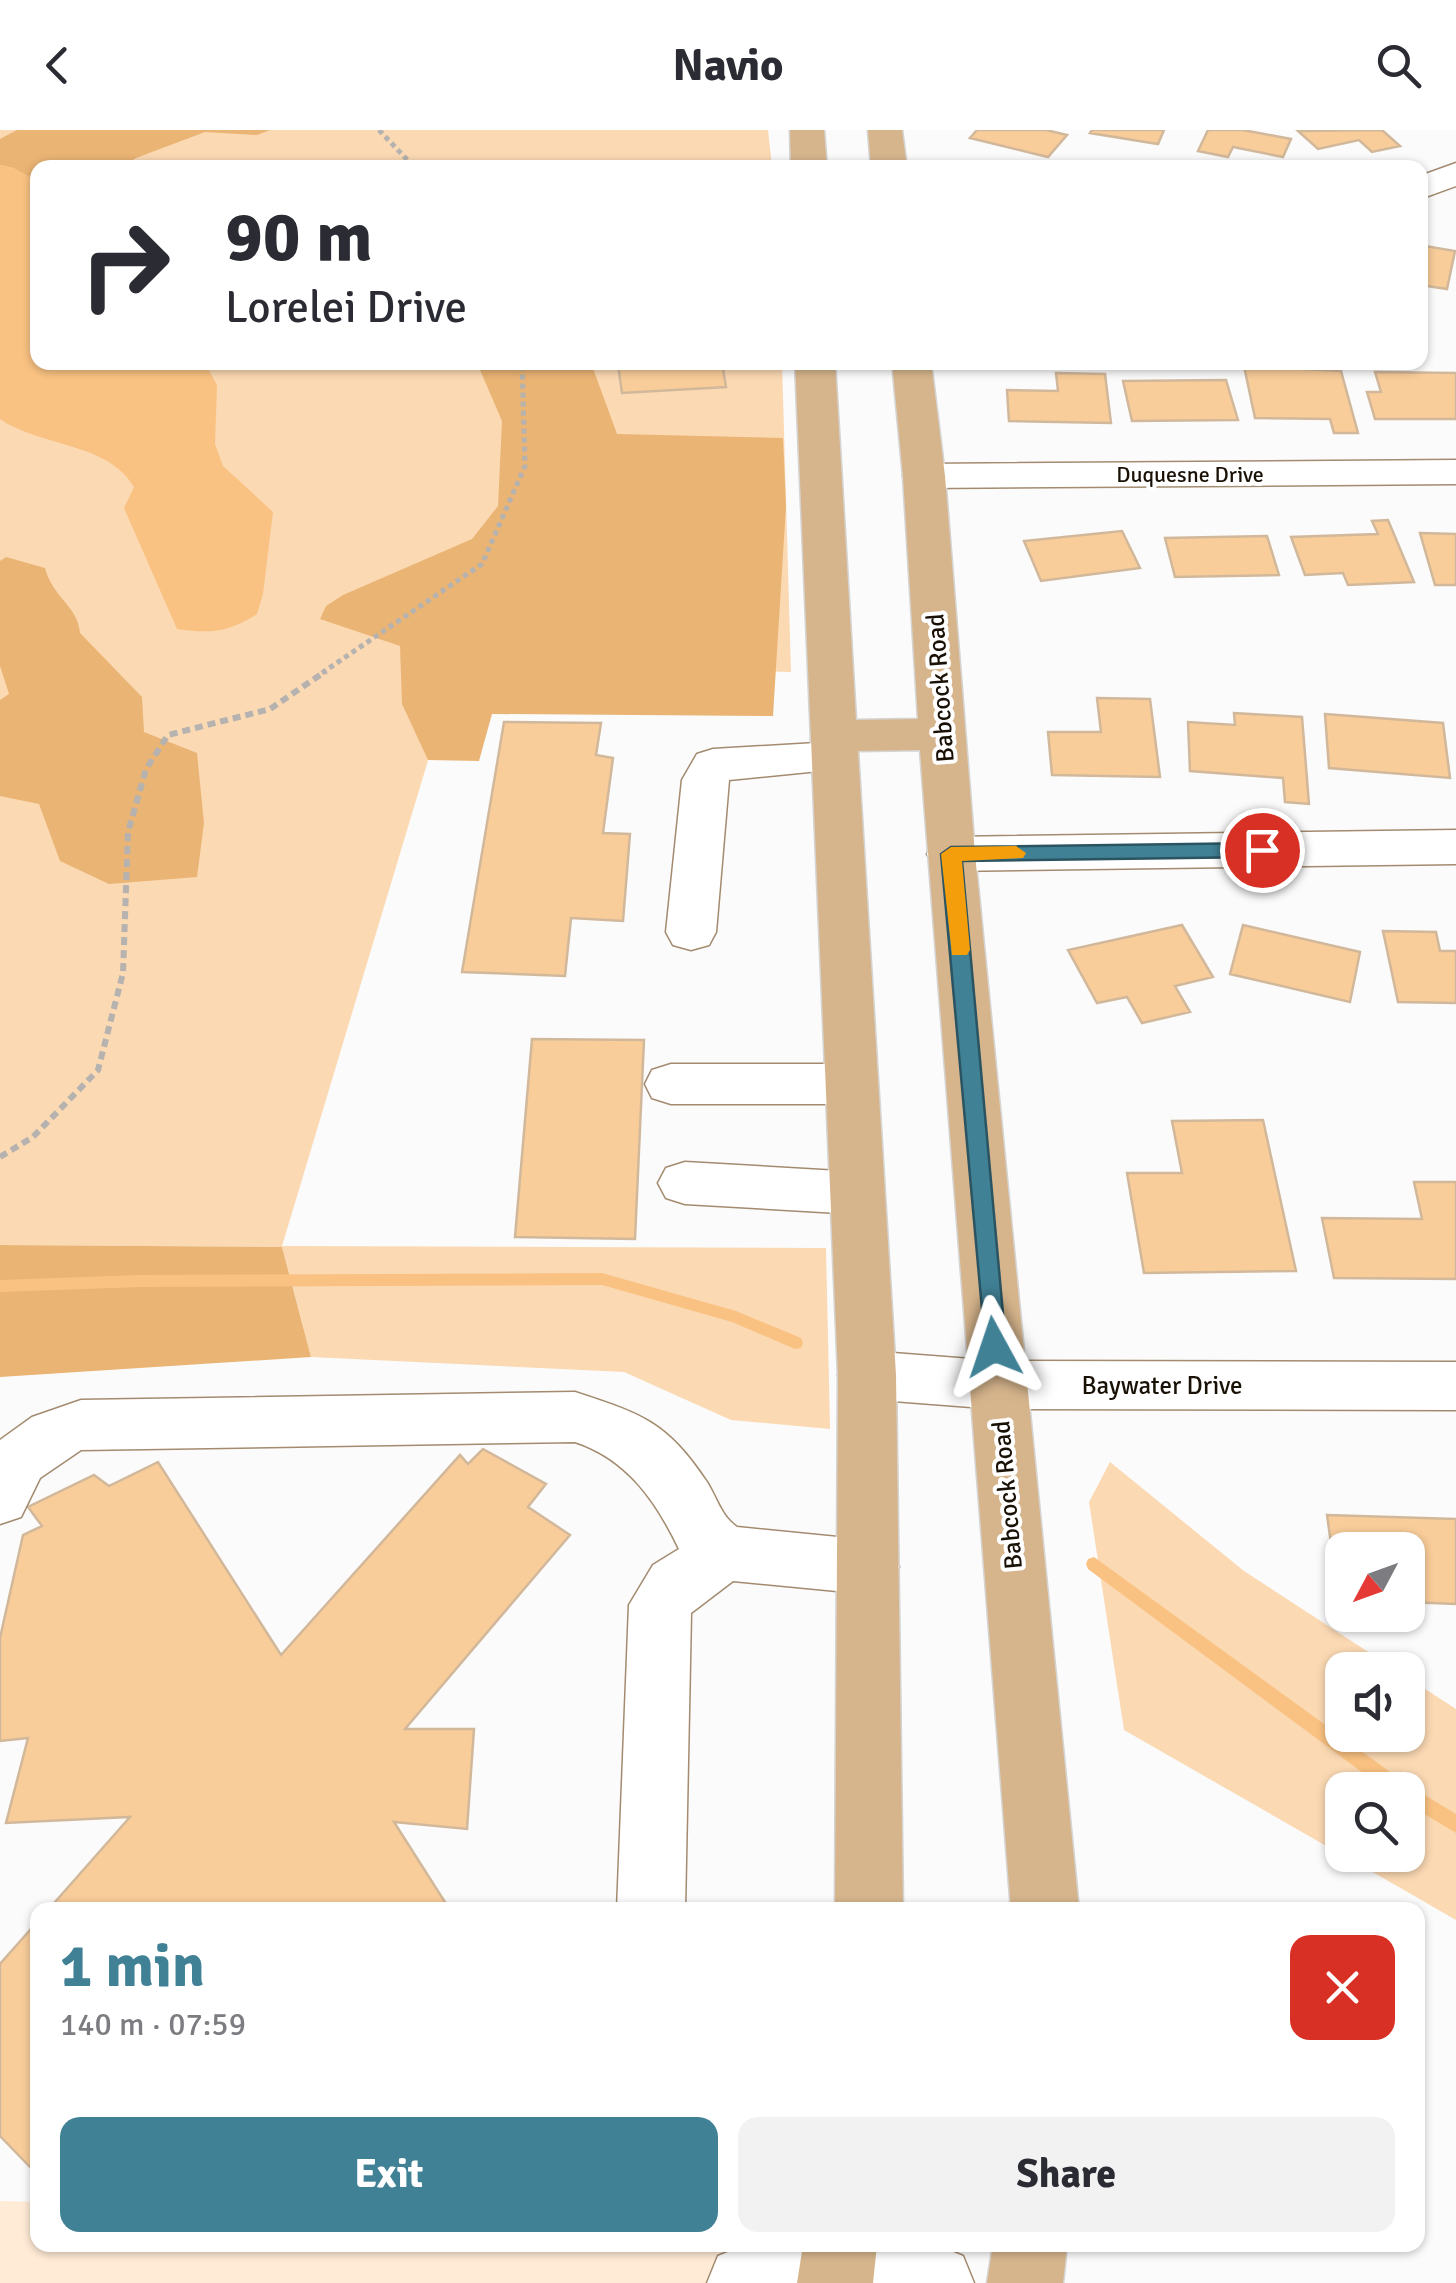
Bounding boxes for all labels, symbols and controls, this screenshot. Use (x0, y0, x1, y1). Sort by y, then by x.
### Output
icon: back (30, 38, 85, 93)
text: Navio (672, 38, 784, 93)
icon: search (1371, 38, 1426, 93)
text: 90 m (225, 194, 373, 280)
icon: right (60, 200, 190, 330)
text: Lorelei Drive (225, 280, 467, 335)
street label: Duquesne Drive (1116, 461, 1264, 488)
street label: Babcock Road (919, 613, 961, 763)
pin (1220, 808, 1305, 893)
icon: arrive (1235, 823, 1290, 878)
position arrow (942, 1295, 1046, 1399)
street label: Baywater Drive (1081, 1370, 1243, 1401)
street label: Babcock Road (985, 1419, 1029, 1571)
north arrow (1325, 1532, 1425, 1632)
map controls (1325, 1532, 1425, 1872)
button: sound (1325, 1652, 1425, 1752)
button: search (1325, 1772, 1425, 1872)
text: 1 min (60, 1930, 205, 2004)
button: close (1290, 1935, 1395, 2040)
text: 140 m · 07:59 (60, 2005, 246, 2044)
button: Exit (60, 2117, 718, 2232)
button: Share (738, 2117, 1395, 2232)

